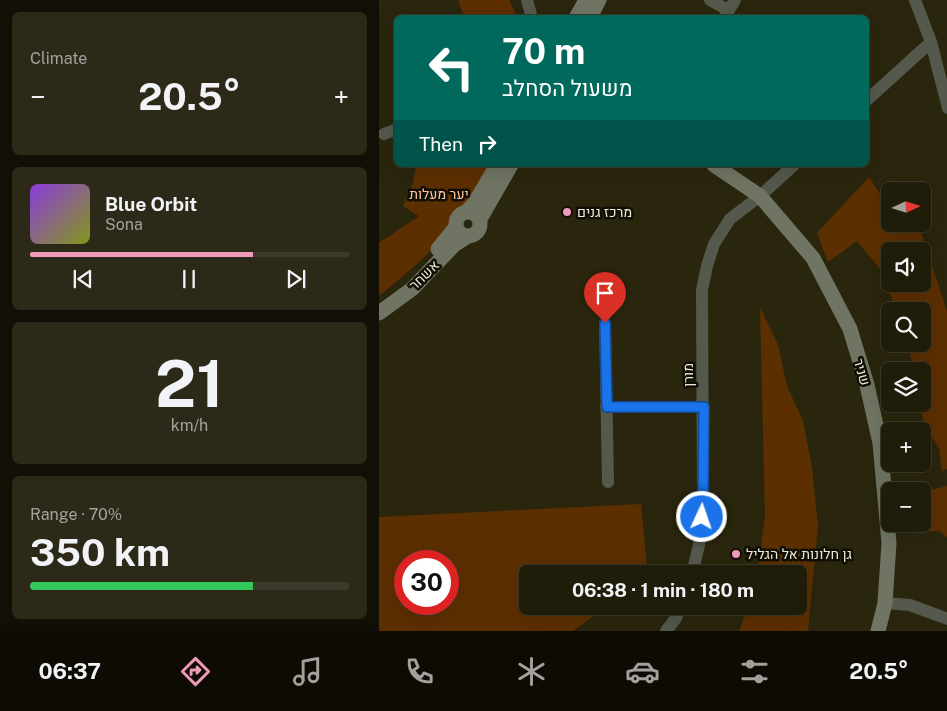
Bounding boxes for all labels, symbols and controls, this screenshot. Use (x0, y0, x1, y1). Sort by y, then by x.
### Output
text: 70 m (502, 31, 585, 72)
icon: left (419, 35, 484, 100)
text: Climate (30, 49, 87, 68)
text: 20.5° (138, 74, 241, 119)
text: משעול הסחלב (502, 75, 632, 101)
text: − (30, 80, 46, 113)
text: + (333, 80, 349, 113)
icon: right (473, 130, 501, 158)
text: Then (419, 133, 463, 155)
north arrow (881, 182, 931, 232)
map controls (881, 182, 931, 532)
park label: יער מעלות (409, 186, 469, 202)
text: Blue Orbit (105, 193, 197, 215)
place label: מרכז גנים (577, 204, 632, 220)
marker: מרכז גנים (561, 206, 573, 218)
text: Sona (105, 215, 143, 234)
button: sound (881, 242, 931, 292)
street label: אשחר (406, 257, 442, 293)
icon: previous (69, 265, 97, 293)
icon: pause (175, 265, 203, 293)
icon: next (282, 265, 310, 293)
pin (584, 272, 626, 323)
icon: arrive (591, 279, 619, 307)
button: search (881, 302, 931, 352)
text: 21 (155, 345, 224, 422)
street label: שניר (851, 357, 873, 387)
button: layers (881, 362, 931, 412)
street label: מורן (680, 363, 696, 387)
text: km/h (171, 416, 208, 435)
button: + (881, 422, 931, 472)
button: − (881, 482, 931, 532)
position arrow (675, 490, 727, 542)
text: Range · 70% (30, 505, 122, 524)
text: 350 km (30, 530, 170, 575)
place label: גן חלונות אל הגליל (746, 546, 852, 562)
marker: גן חלונות אל הגליל (730, 548, 742, 560)
speed limit sign: 30 (394, 550, 459, 615)
text: 06:38 · 1 min · 180 m (572, 579, 754, 601)
icon: directions (178, 654, 213, 689)
icon: music (290, 654, 325, 689)
icon: phone (402, 654, 437, 689)
icon: climate (514, 654, 549, 689)
icon: car (625, 654, 660, 689)
icon: filters (737, 654, 772, 689)
text: 06:37 (38, 658, 101, 684)
text: 20.5° (849, 658, 909, 684)

